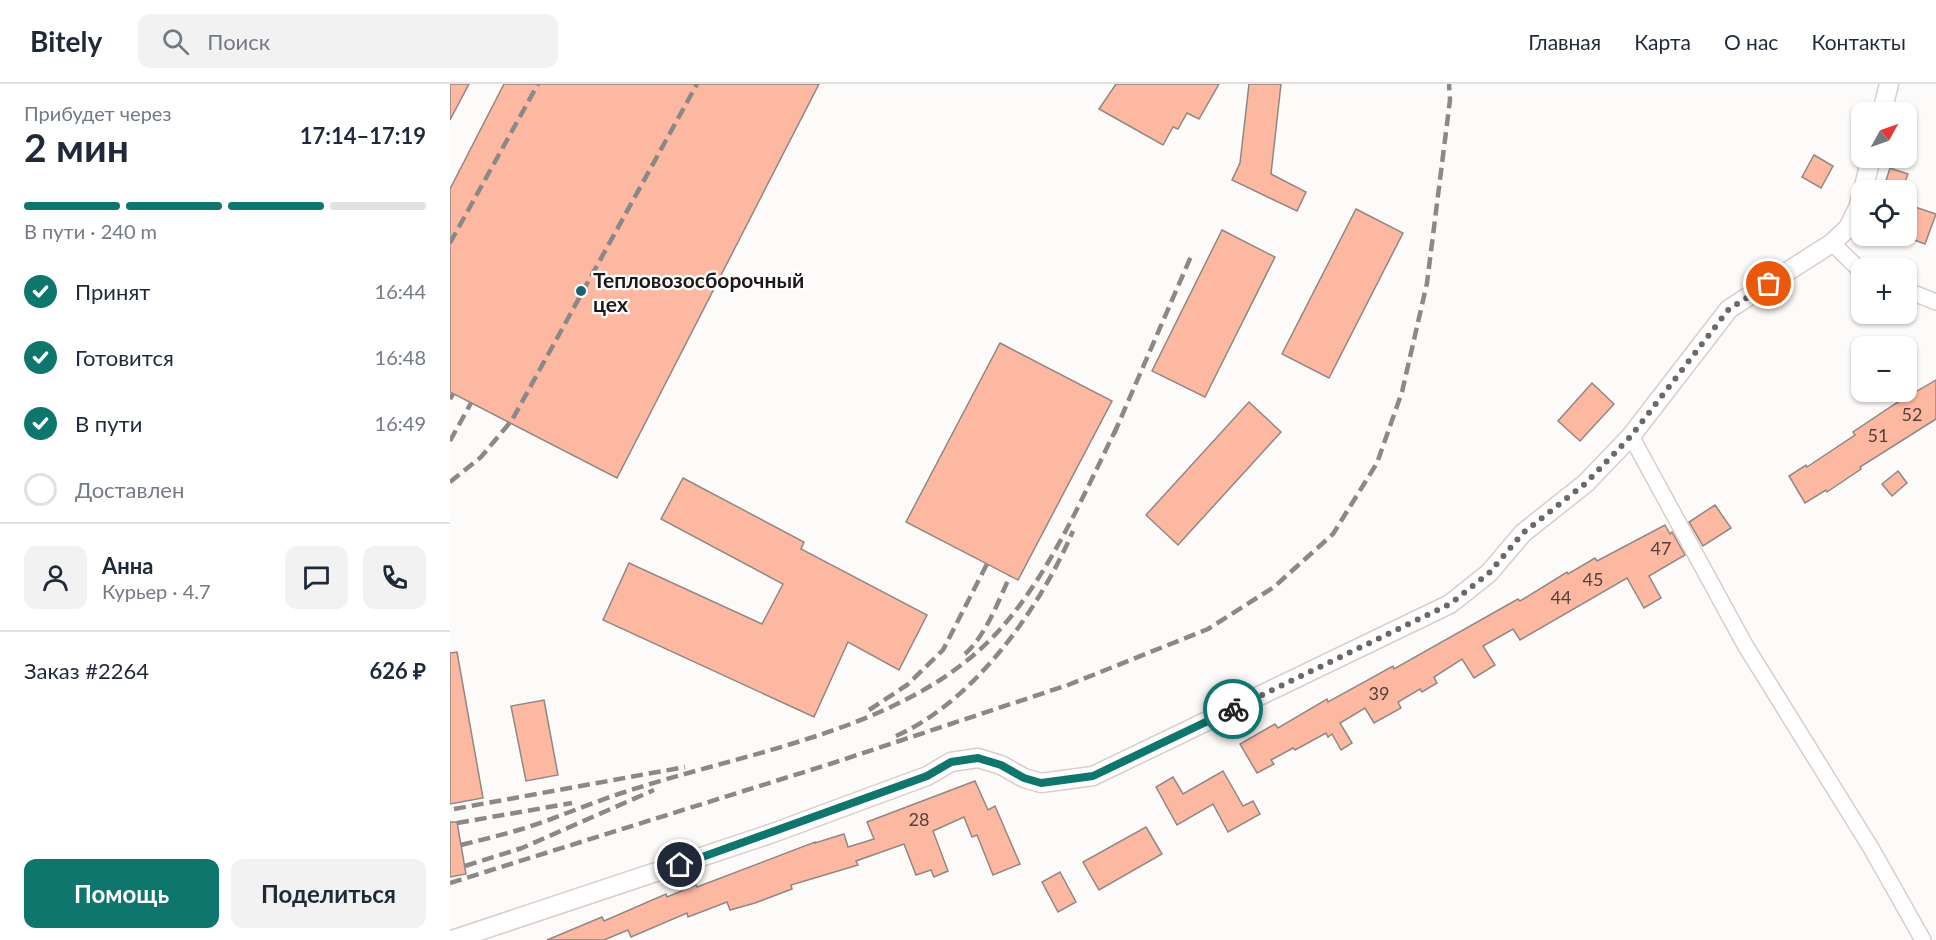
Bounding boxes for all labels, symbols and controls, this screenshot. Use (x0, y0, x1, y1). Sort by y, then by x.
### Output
search box (138, 14, 558, 68)
text: Bitely (30, 24, 102, 58)
icon: search (159, 25, 192, 58)
text: Поиск (207, 28, 270, 55)
text: Главная (1528, 29, 1601, 54)
text: Карта (1634, 29, 1691, 54)
text: О нас (1724, 29, 1778, 54)
text: Контакты (1811, 29, 1906, 54)
text: Прибудет через (24, 101, 171, 125)
north arrow (1851, 102, 1917, 168)
map controls (1851, 102, 1917, 402)
text: 17:14–17:19 (300, 122, 426, 149)
text: 2 мин (24, 124, 129, 170)
button: locate (1851, 180, 1917, 246)
text: В пути · 240 m (24, 219, 157, 243)
pin (1743, 258, 1794, 309)
button: + (1851, 258, 1917, 324)
place label: Тепловозосборочный цех (593, 267, 804, 316)
icon: bag (1752, 267, 1785, 300)
icon: check (24, 275, 57, 308)
text: Принят (75, 278, 150, 305)
text: 16:44 (375, 279, 426, 303)
marker: Тепловозосборочный цех (574, 284, 588, 298)
button: − (1851, 336, 1917, 402)
icon: check (24, 341, 57, 374)
text: Готовится (75, 344, 174, 371)
text: 16:48 (375, 345, 426, 369)
house number: 52 (1902, 403, 1922, 425)
icon: check (24, 407, 57, 440)
text: В пути (75, 410, 142, 437)
text: 16:49 (375, 411, 426, 435)
house number: 51 (1868, 424, 1888, 446)
text: Доставлен (75, 476, 184, 503)
house number: 47 (1651, 537, 1671, 559)
button: person (24, 546, 87, 609)
button: chat (285, 546, 348, 609)
button: phone (363, 546, 426, 609)
text: Анна (102, 552, 153, 579)
house number: 45 (1583, 568, 1603, 590)
text: Курьер · 4.7 (102, 579, 211, 603)
house number: 44 (1551, 586, 1571, 608)
text: Заказ #2264 (24, 657, 149, 684)
text: 626 ₽ (370, 657, 426, 684)
courier (1203, 679, 1263, 739)
house number: 39 (1369, 682, 1389, 704)
icon: bike (1217, 693, 1250, 726)
house number: 28 (909, 808, 929, 830)
pin (654, 839, 705, 890)
icon: home (663, 848, 696, 881)
button: Помощь (24, 859, 219, 928)
button: Поделиться (231, 859, 426, 928)

